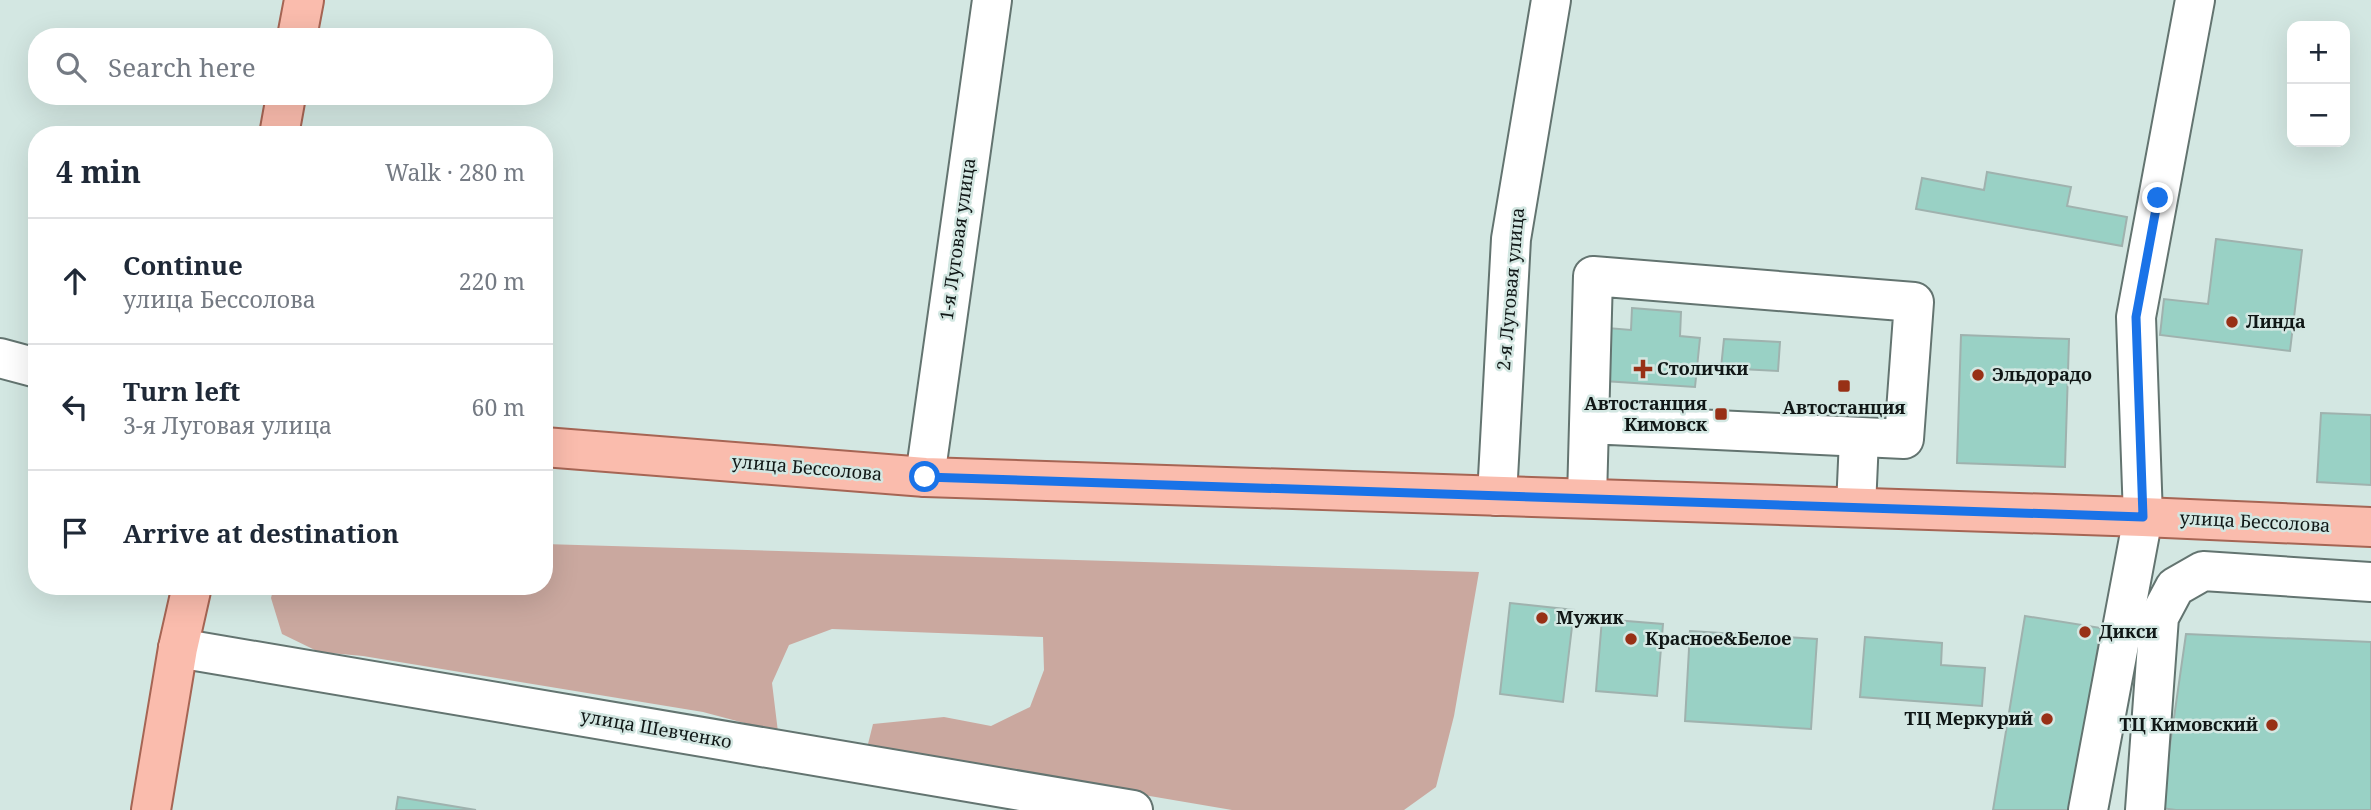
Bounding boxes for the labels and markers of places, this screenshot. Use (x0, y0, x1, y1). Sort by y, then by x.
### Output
place label: Линда (2246, 309, 2306, 333)
marker: Линда (2224, 314, 2240, 330)
place label: Столички (1657, 356, 1749, 380)
marker: Столички (1635, 361, 1651, 377)
place label: Эльдорадо (1992, 362, 2092, 386)
marker: Эльдорадо (1970, 367, 1986, 383)
marker: Автостанция (1836, 378, 1852, 394)
place label: Автостанция Кимовск (1584, 391, 1708, 436)
place label: Автостанция (1783, 395, 1905, 419)
marker: Автостанция Кимовск (1713, 406, 1729, 422)
place label: Мужик (1556, 605, 1624, 629)
marker: Мужик (1534, 610, 1550, 626)
place label: Дикси (2099, 619, 2158, 643)
marker: Дикси (2077, 624, 2093, 640)
place label: Красное&Белое (1645, 626, 1791, 650)
marker: Красное&Белое (1623, 631, 1639, 647)
place label: ТЦ Меркурий (1904, 706, 2033, 730)
marker: ТЦ Меркурий (2039, 711, 2055, 727)
place label: ТЦ Кимовский (2119, 712, 2258, 736)
marker: ТЦ Кимовский (2264, 717, 2280, 733)

